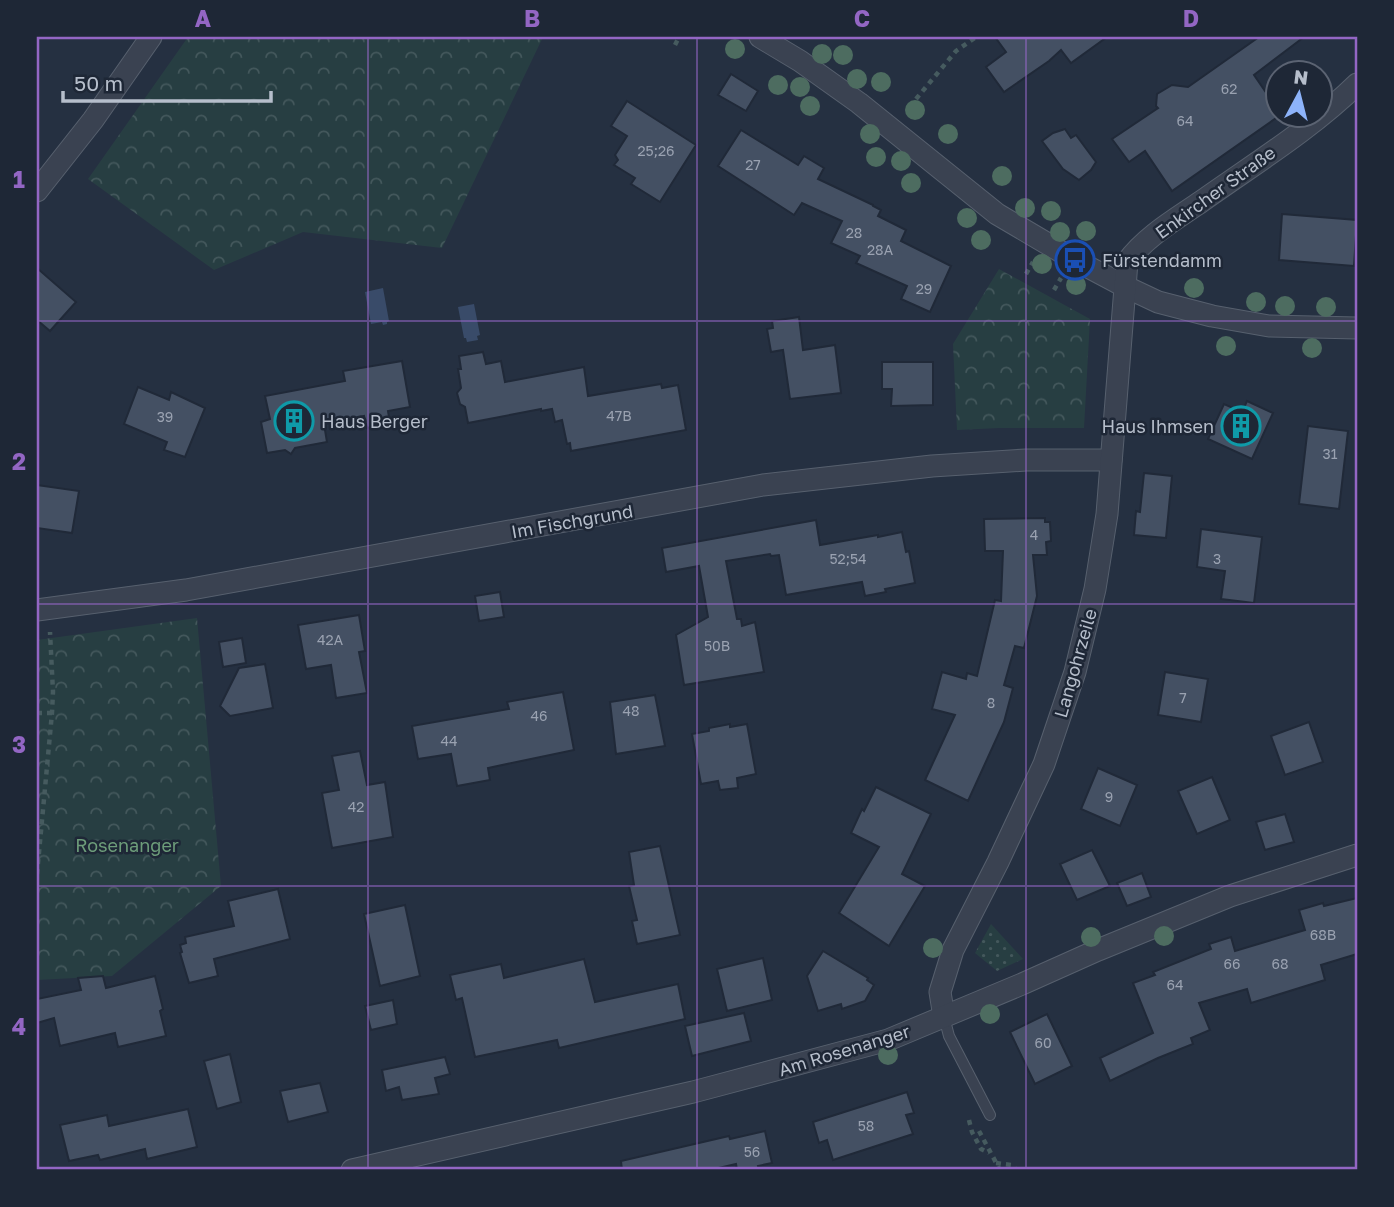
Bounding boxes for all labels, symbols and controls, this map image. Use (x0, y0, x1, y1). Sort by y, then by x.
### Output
text: A (195, 4, 212, 32)
text: B (524, 4, 540, 32)
text: C (854, 4, 870, 32)
text: D (1183, 4, 1199, 32)
scale bar (63, 60, 271, 104)
north arrow (1264, 60, 1334, 130)
text: N (1293, 64, 1310, 89)
text: 50 m (74, 70, 123, 96)
house number: 62 (1221, 80, 1237, 97)
house number: 64 (1176, 112, 1194, 129)
street label: Enkircher Straße (1151, 141, 1279, 243)
house number: 25;26 (637, 142, 675, 159)
house number: 27 (745, 156, 761, 173)
text: 1 (13, 165, 25, 193)
house number: 28 (846, 224, 862, 241)
bus stop icon: Fürstendamm (1054, 239, 1096, 281)
house number: 28A (867, 241, 894, 258)
place label: Fürstendamm (1102, 249, 1222, 271)
house number: 29 (916, 280, 932, 297)
building icon: Haus Berger (273, 400, 315, 442)
building icon: Haus Ihmsen (1220, 405, 1262, 447)
house number: 47B (606, 407, 632, 424)
house number: 39 (157, 408, 173, 425)
place label: Haus Berger (321, 410, 428, 432)
place label: Haus Ihmsen (1102, 415, 1214, 437)
house number: 31 (1323, 445, 1338, 462)
text: 2 (12, 447, 26, 475)
street label: Im Fischgrund (509, 499, 635, 543)
house number: 4 (1030, 526, 1038, 543)
house number: 52;54 (829, 550, 867, 567)
house number: 3 (1213, 550, 1221, 567)
street label: Langohrzeile (1049, 606, 1101, 720)
house number: 42A (317, 631, 344, 648)
house number: 50B (704, 637, 730, 654)
house number: 7 (1179, 689, 1187, 706)
house number: 8 (987, 694, 995, 711)
house number: 48 (622, 702, 640, 719)
house number: 46 (530, 707, 548, 724)
text: 3 (12, 730, 26, 758)
house number: 44 (440, 732, 458, 749)
house number: 9 (1105, 788, 1113, 805)
house number: 42 (348, 798, 364, 815)
park label: Rosenanger (75, 834, 179, 856)
house number: 68B (1310, 926, 1336, 943)
house number: 66 (1224, 955, 1240, 972)
house number: 68 (1271, 955, 1289, 972)
house number: 64 (1166, 976, 1184, 993)
text: 4 (12, 1012, 26, 1040)
street label: Am Rosenanger (776, 1020, 912, 1080)
house number: 60 (1034, 1034, 1052, 1051)
house number: 58 (858, 1117, 874, 1134)
house number: 56 (744, 1143, 760, 1160)

